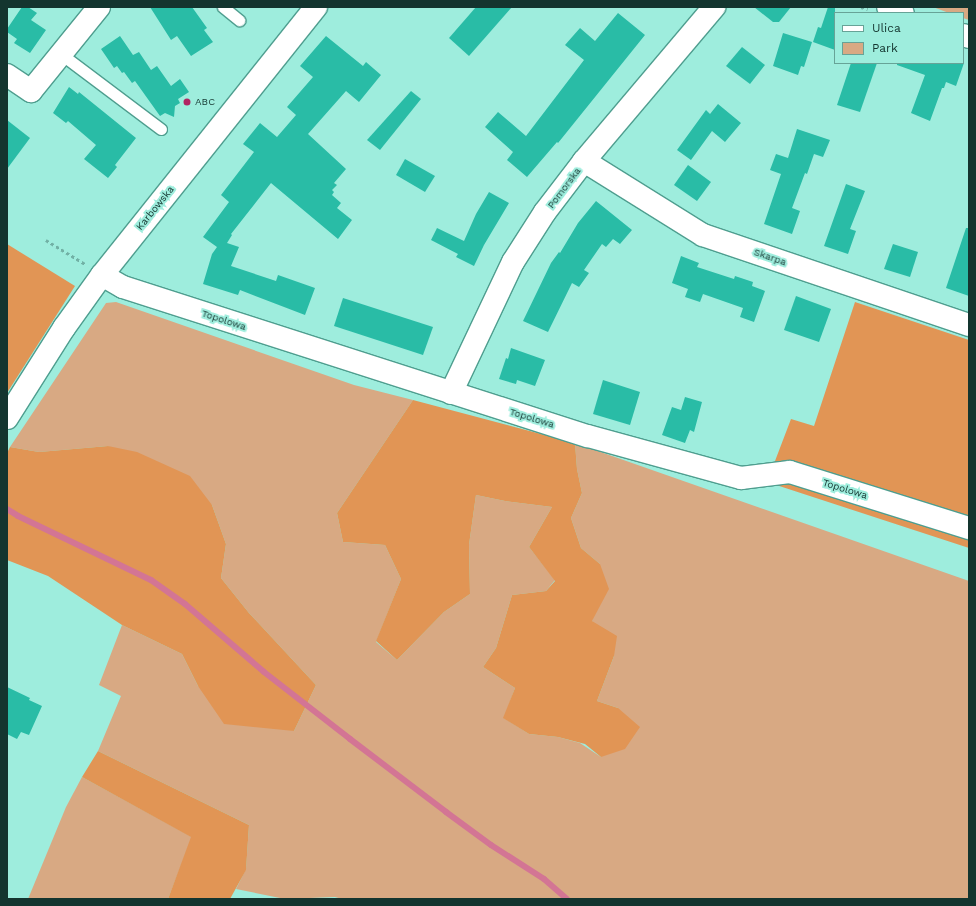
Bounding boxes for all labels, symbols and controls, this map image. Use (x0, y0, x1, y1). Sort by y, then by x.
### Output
legend (834, 12, 964, 64)
text: Ulica (872, 21, 901, 35)
text: Park (872, 41, 898, 55)
place label: ABC (195, 96, 215, 108)
marker: ABC (182, 97, 192, 107)
street label: Pomorska (545, 165, 583, 211)
street label: Karbowska (134, 184, 176, 232)
street label: Skarpa (752, 246, 788, 268)
street label: Topolowa (200, 307, 248, 333)
street label: Topolowa (508, 406, 556, 430)
street label: Topolowa (821, 477, 869, 501)

